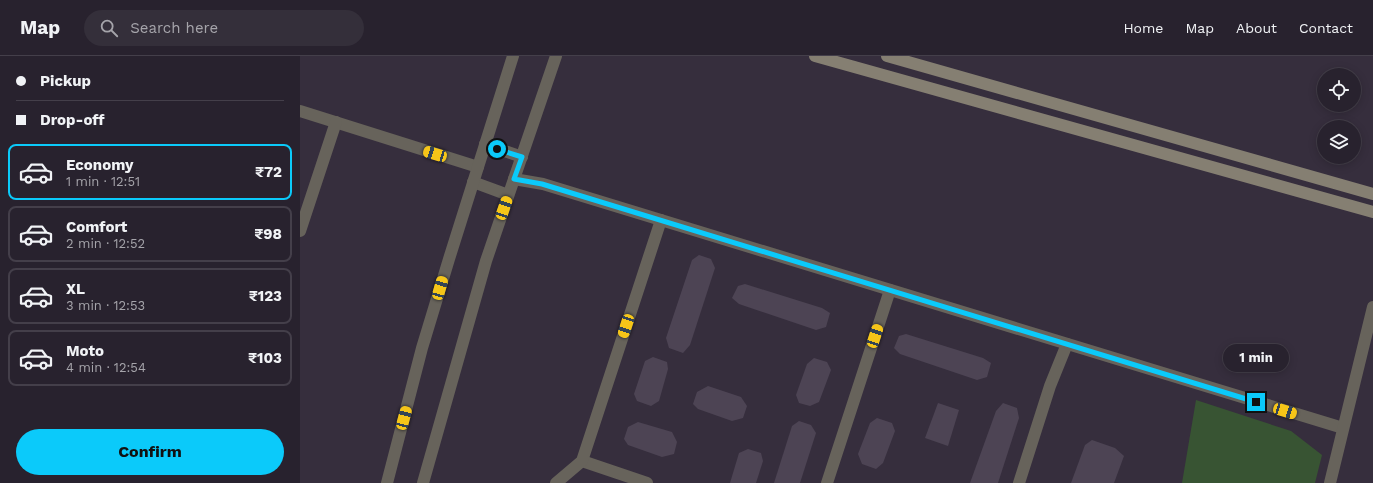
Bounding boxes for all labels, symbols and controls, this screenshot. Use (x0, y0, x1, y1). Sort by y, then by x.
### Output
search box (84, 10, 364, 46)
text: Map (20, 16, 60, 39)
icon: search (98, 17, 120, 39)
text: Search here (130, 19, 218, 37)
text: Home (1123, 20, 1163, 36)
text: Map (1185, 20, 1214, 36)
text: About (1236, 20, 1277, 36)
text: Contact (1299, 20, 1353, 36)
map controls (1317, 68, 1361, 164)
button: locate (1317, 68, 1361, 112)
text: Pickup (40, 72, 91, 90)
text: Drop-off (40, 111, 105, 129)
button: layers (1317, 120, 1361, 164)
route start (488, 140, 506, 158)
car (422, 145, 448, 163)
icon: car (18, 154, 54, 190)
text: Economy (66, 156, 133, 174)
text: ₹72 (255, 163, 282, 181)
text: 1 min · 12:51 (66, 174, 140, 189)
car (494, 195, 514, 221)
icon: car (18, 216, 54, 252)
text: Comfort (66, 218, 127, 236)
text: ₹98 (254, 225, 282, 243)
text: 2 min · 12:52 (66, 236, 145, 251)
car (431, 275, 449, 301)
icon: car (18, 278, 54, 314)
text: XL (66, 280, 85, 298)
text: ₹123 (249, 287, 282, 305)
text: 3 min · 12:53 (66, 298, 145, 313)
car (617, 313, 635, 339)
car (866, 323, 884, 349)
icon: car (18, 340, 54, 376)
text: Moto (66, 342, 104, 360)
callout: 1 min (1223, 344, 1289, 372)
text: ₹103 (248, 349, 282, 367)
text: 1 min (1239, 350, 1273, 365)
text: 4 min · 12:54 (66, 360, 146, 375)
route end (1247, 393, 1265, 411)
car (1272, 402, 1298, 420)
car (395, 405, 413, 431)
button: Confirm (16, 429, 284, 475)

